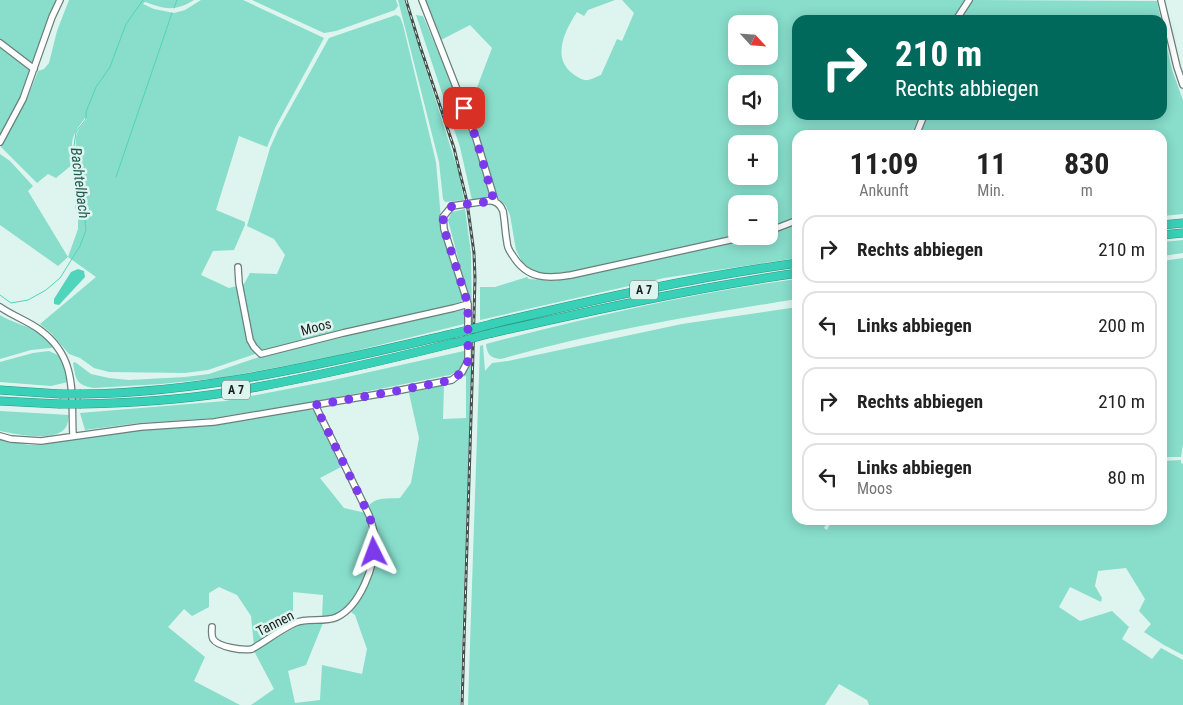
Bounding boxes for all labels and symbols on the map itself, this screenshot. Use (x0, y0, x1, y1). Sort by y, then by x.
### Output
north arrow (728, 15, 778, 65)
pin (443, 87, 485, 129)
water label: Bachtelbach (67, 147, 93, 219)
road number: A 7 (630, 280, 658, 300)
street label: Moos (299, 315, 333, 339)
road number: A 7 (222, 380, 250, 400)
position arrow (347, 525, 399, 577)
street label: Tannen (253, 607, 297, 639)

